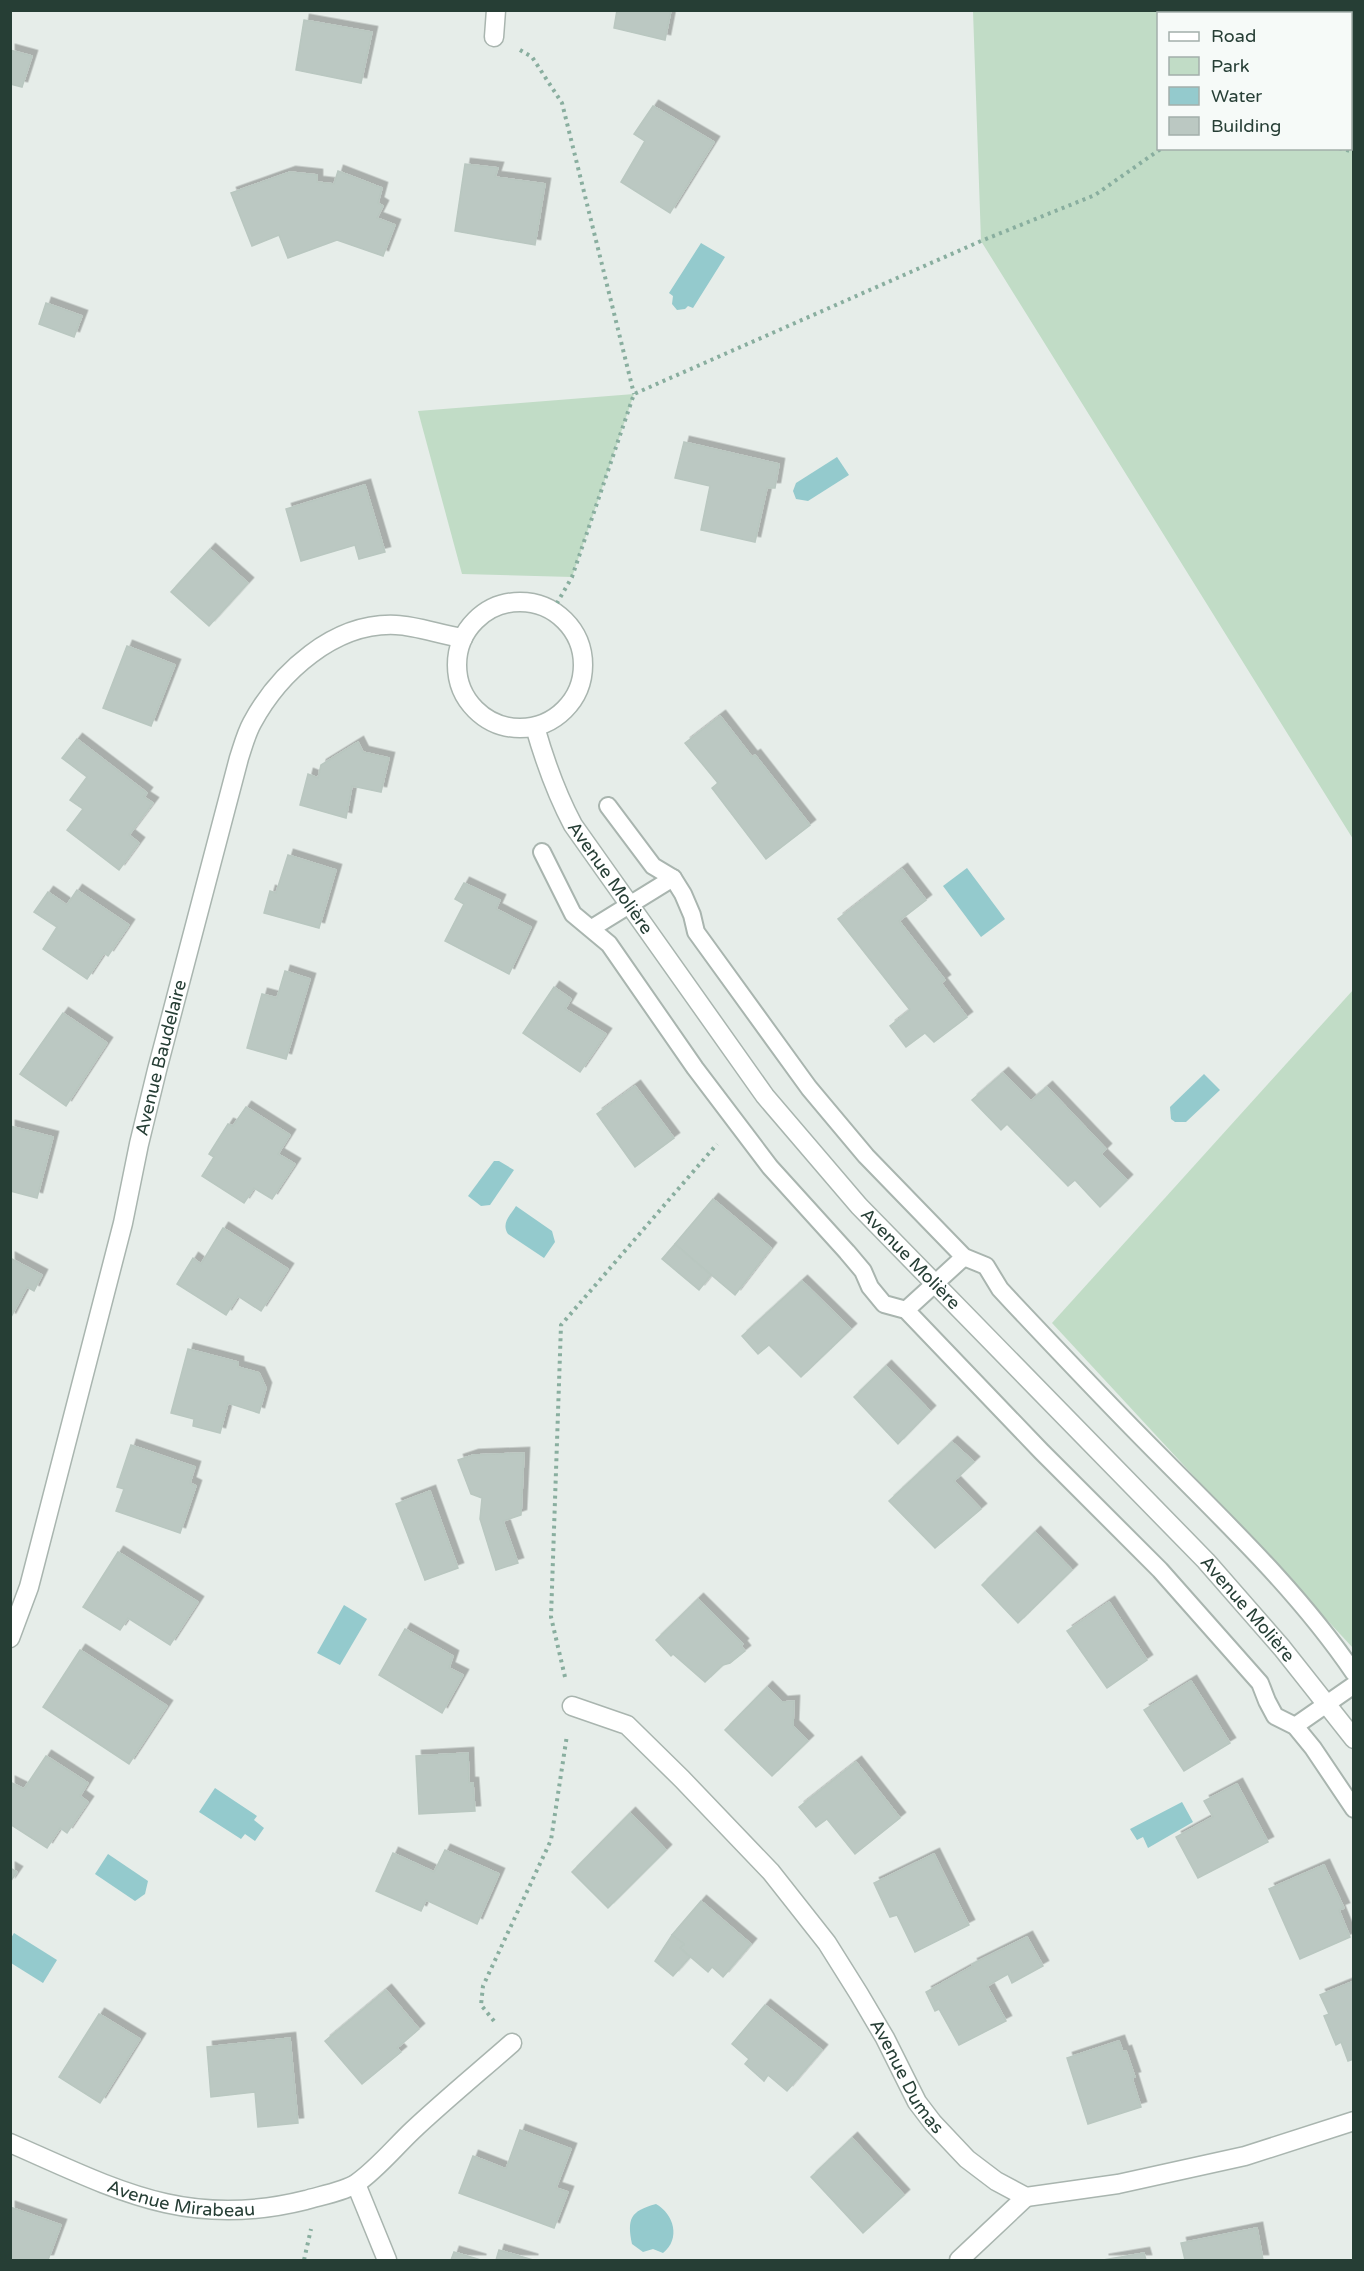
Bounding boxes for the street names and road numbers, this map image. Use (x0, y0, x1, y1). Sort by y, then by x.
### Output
street label: Avenue Molière (563, 817, 658, 939)
street label: Avenue Baudelaire (130, 977, 191, 1138)
street label: Avenue Molière (856, 1204, 965, 1314)
street label: Avenue Molière (1196, 1551, 1300, 1666)
street label: Avenue Dumas (865, 2015, 948, 2138)
street label: Avenue Mirabeau (104, 2175, 256, 2221)

